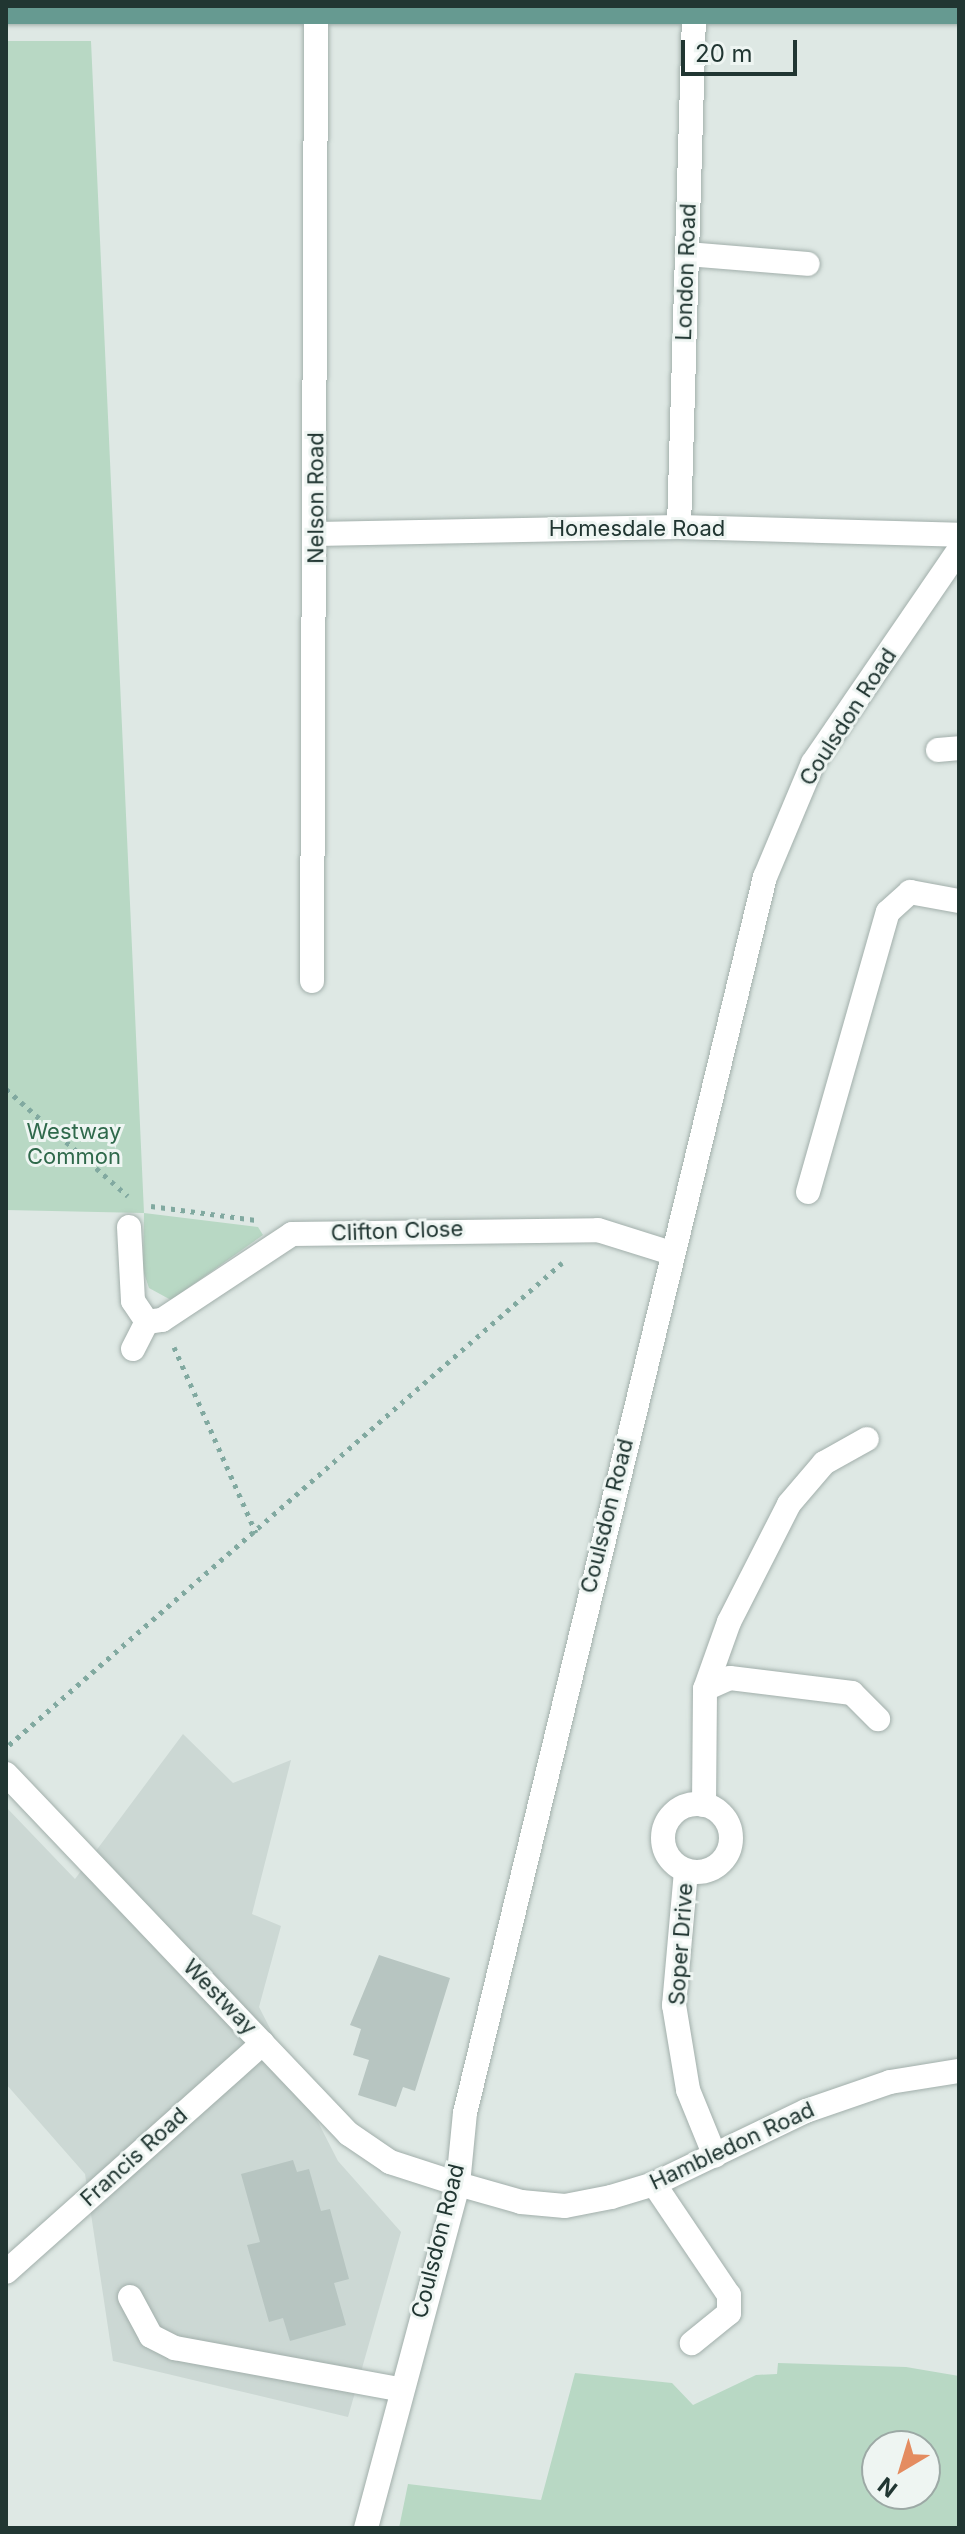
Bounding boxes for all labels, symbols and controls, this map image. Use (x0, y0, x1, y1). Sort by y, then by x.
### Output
scale bar (685, 24, 801, 74)
text: 20 m (695, 39, 753, 68)
street label: London Road (670, 203, 702, 341)
street label: Nelson Road (303, 432, 329, 564)
street label: Homesdale Road (549, 516, 725, 542)
street label: Coulsdon Road (794, 644, 902, 790)
park label: Westway Common (27, 1118, 121, 1170)
street label: Clifton Close (330, 1215, 464, 1247)
street label: Coulsdon Road (575, 1436, 639, 1596)
street label: Soper Drive (664, 1882, 698, 2006)
street label: Westway (178, 1954, 262, 2040)
street label: Hambledon Road (646, 2096, 818, 2196)
street label: Francis Road (75, 2102, 193, 2212)
street label: Coulsdon Road (406, 2161, 470, 2321)
north arrow (861, 2430, 941, 2510)
text: N (873, 2472, 902, 2503)

